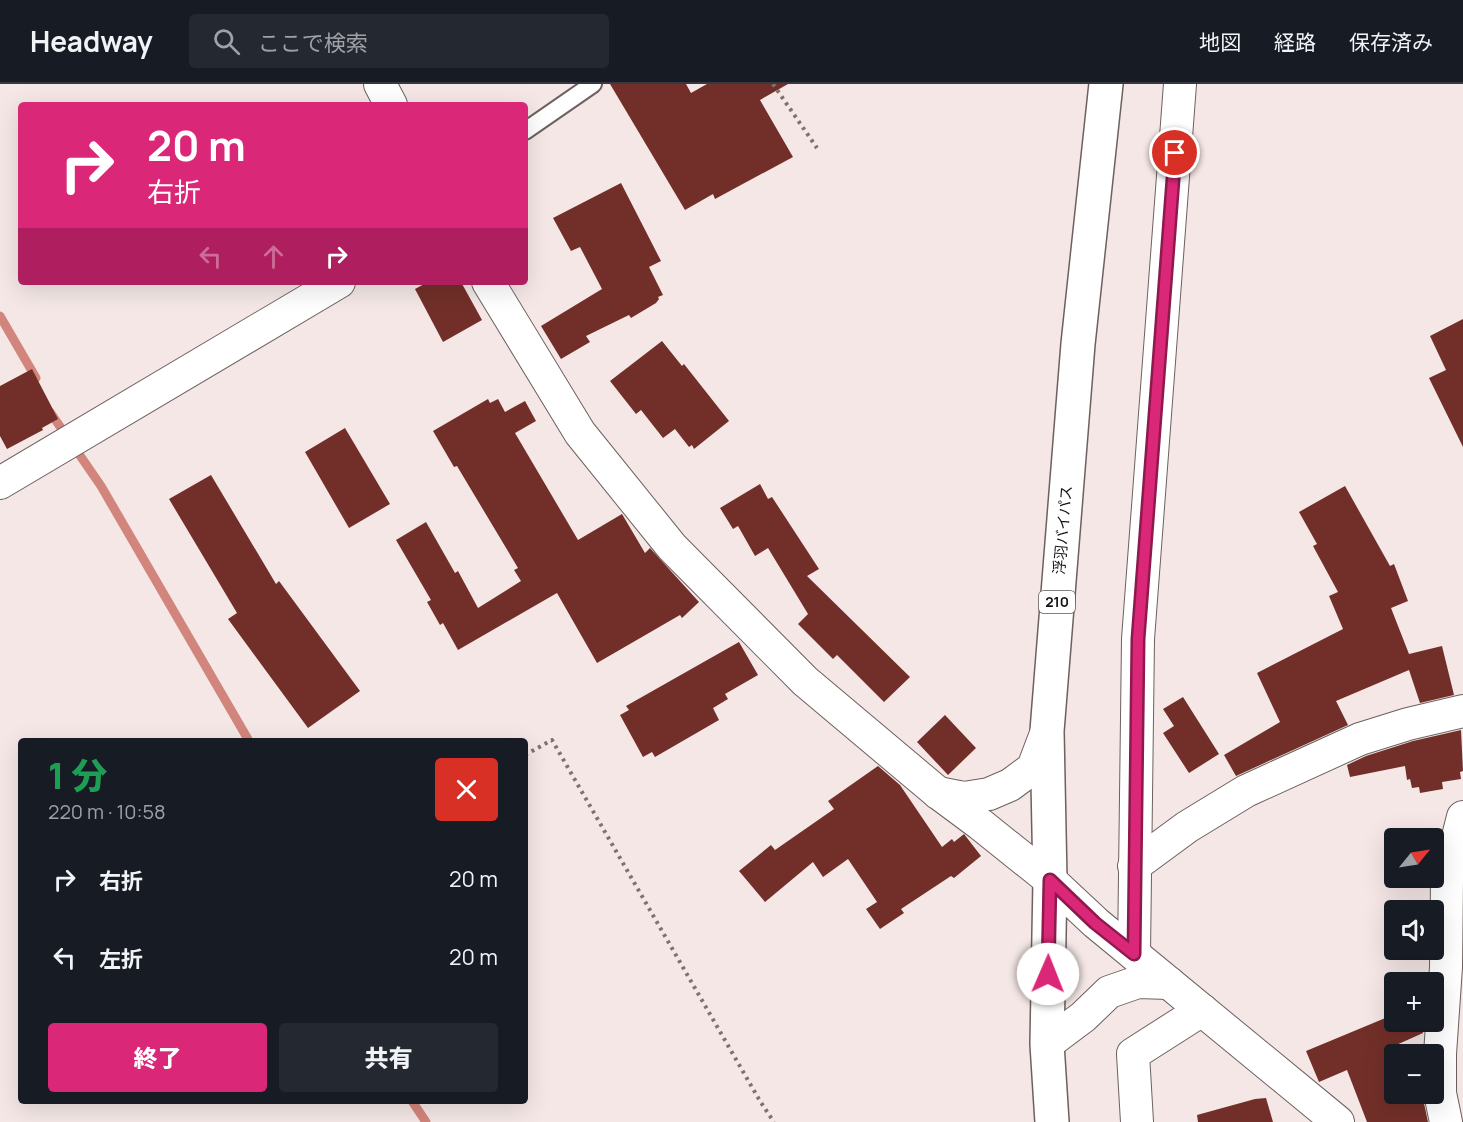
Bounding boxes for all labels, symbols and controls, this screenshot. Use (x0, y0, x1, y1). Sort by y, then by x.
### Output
search box (189, 14, 609, 68)
text: Headway (30, 22, 153, 60)
icon: search (210, 25, 243, 58)
text: ここで検索 (258, 28, 368, 58)
text: 地図 (1199, 28, 1241, 56)
text: 経路 (1274, 28, 1316, 56)
text: 保存済み (1349, 28, 1433, 56)
text: 20 m (147, 116, 246, 174)
icon: right (48, 126, 126, 204)
pin (1149, 127, 1200, 178)
icon: arrive (1158, 136, 1191, 169)
text: 右折 (147, 173, 201, 210)
icon: left (194, 240, 227, 273)
icon: ahead (257, 240, 290, 273)
icon: right (320, 240, 353, 273)
street label: 浮羽バイパス (1048, 484, 1077, 576)
road number: 210 (1039, 591, 1075, 613)
text: 1 分 (48, 751, 108, 800)
button: close (435, 758, 498, 821)
text: 220 m · 10:58 (48, 798, 166, 825)
north arrow (1384, 828, 1444, 888)
map controls (1384, 828, 1444, 1104)
icon: right (48, 863, 81, 896)
text: 20 m (449, 864, 498, 894)
text: 右折 (99, 866, 143, 896)
button: sound (1384, 900, 1444, 960)
icon: left (48, 941, 81, 974)
text: 20 m (449, 942, 498, 972)
position arrow (1016, 942, 1080, 1006)
text: 左折 (99, 944, 143, 974)
button: + (1384, 972, 1444, 1032)
button: 終了 (48, 1023, 267, 1092)
button: 共有 (279, 1023, 498, 1092)
button: − (1384, 1044, 1444, 1104)

